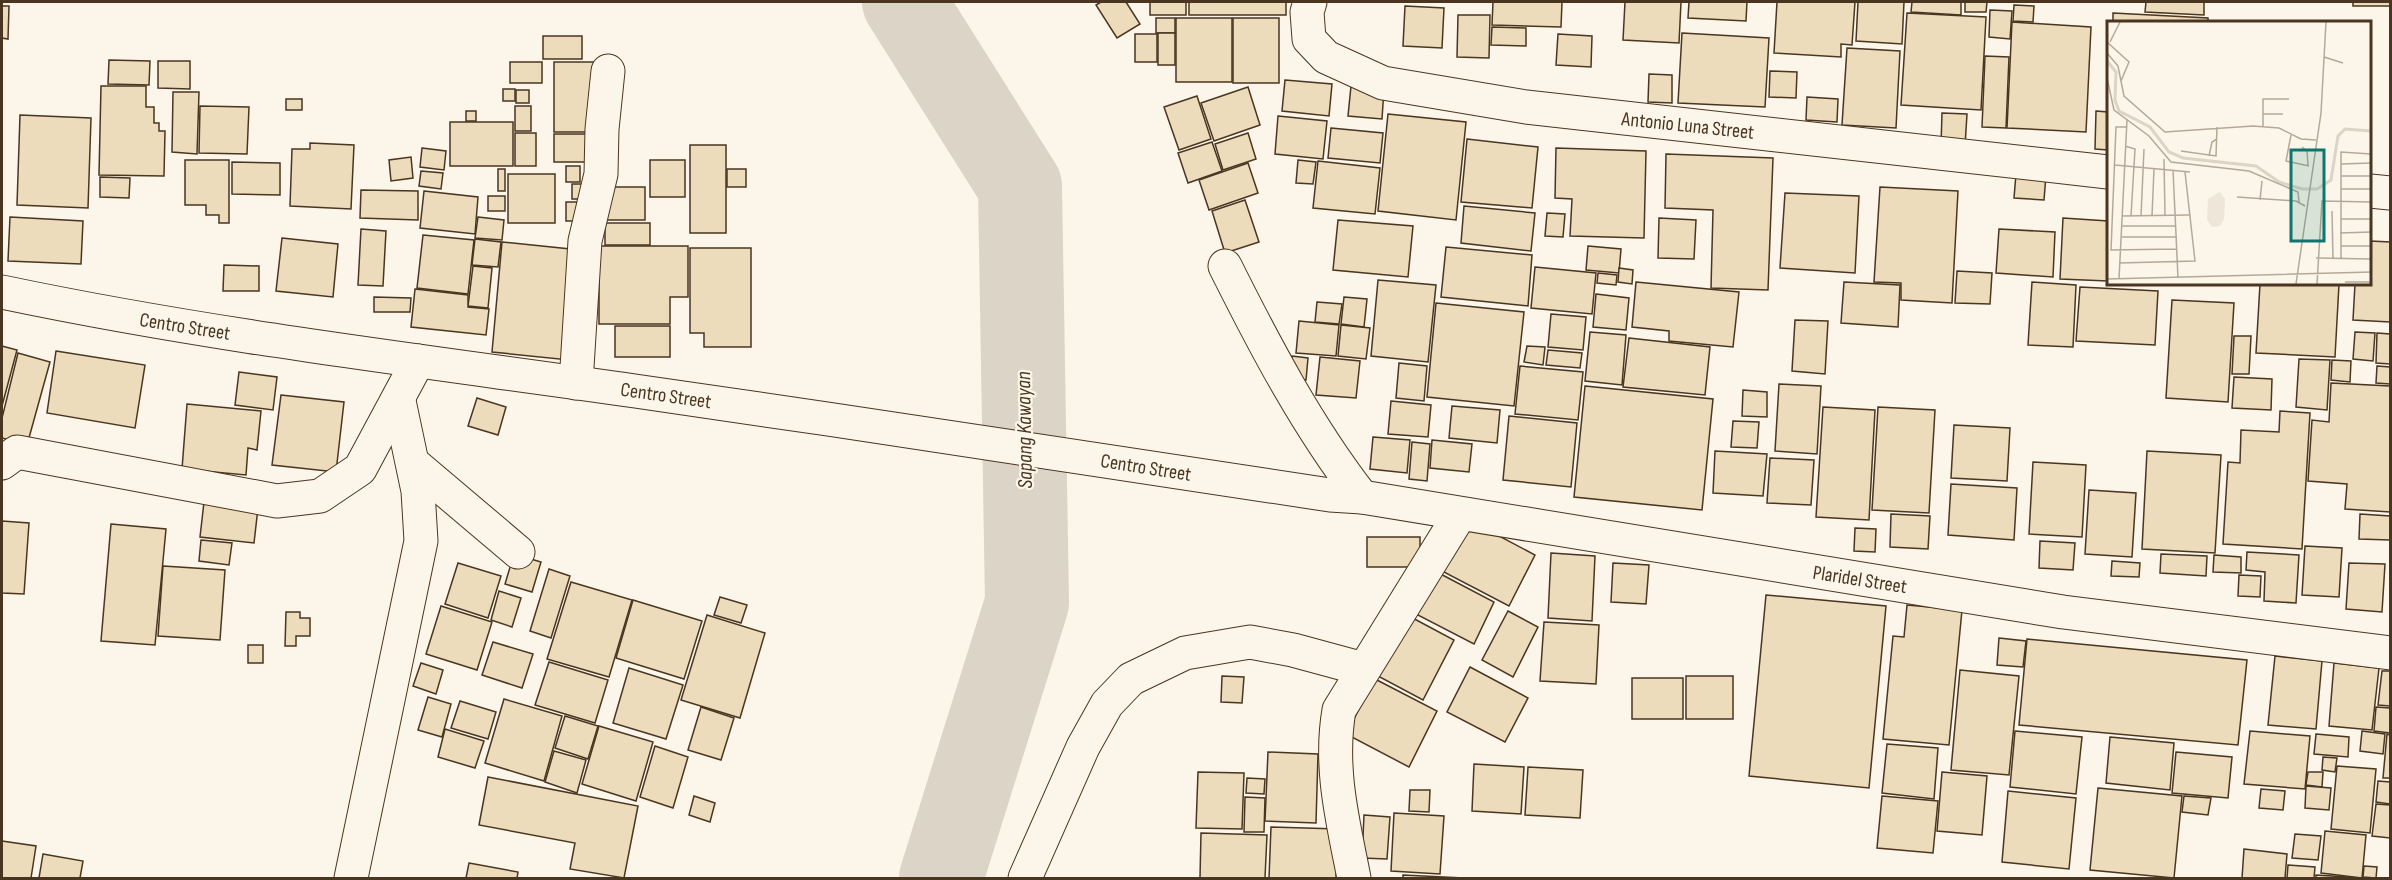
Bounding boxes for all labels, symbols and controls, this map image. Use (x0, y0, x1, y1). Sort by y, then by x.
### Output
inset map (2107, 21, 2371, 285)
street label: Antonio Luna Street (1619, 107, 1755, 145)
street label: Centro Street (138, 308, 232, 346)
water label: Sapang Kawayan (1011, 371, 1038, 489)
street label: Centro Street (619, 378, 713, 414)
street label: Centro Street (1099, 449, 1193, 487)
street label: Plaridel Street (1811, 561, 1909, 599)

